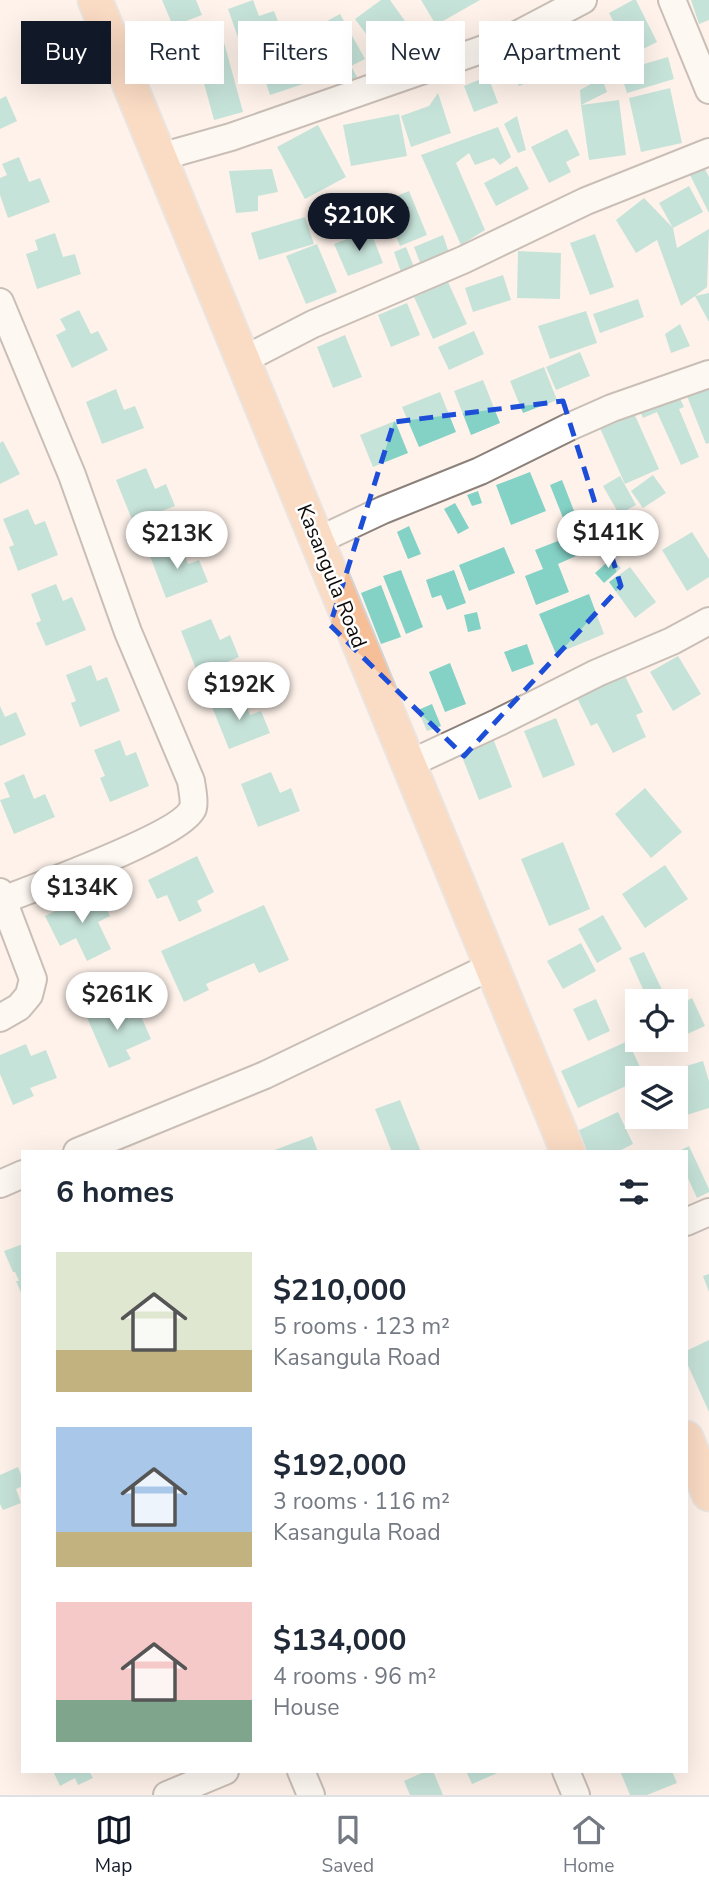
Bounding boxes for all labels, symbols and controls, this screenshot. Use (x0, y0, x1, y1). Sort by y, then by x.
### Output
chip: Buy (21, 21, 111, 84)
chip: Rent (125, 21, 224, 84)
chip: Filters (238, 21, 352, 84)
chip: New (366, 21, 465, 84)
chip: Apartment (479, 21, 644, 84)
pin: $210K (310, 194, 408, 253)
text: $210K (324, 200, 394, 231)
street label: Kasangula Road (290, 500, 374, 652)
pin: $141K (559, 510, 657, 570)
pin: $213K (128, 512, 226, 571)
text: $141K (573, 517, 643, 548)
text: $213K (142, 518, 212, 549)
pin: $192K (190, 662, 288, 722)
text: $192K (204, 669, 274, 700)
pin: $134K (33, 866, 131, 925)
text: $134K (47, 872, 117, 903)
pin: $261K (68, 972, 166, 1032)
text: $261K (82, 979, 152, 1010)
map controls (625, 989, 688, 1129)
button: locate (625, 989, 688, 1052)
button: layers (625, 1066, 688, 1129)
text: 6 homes (56, 1172, 174, 1213)
icon: filters (615, 1173, 653, 1211)
text: $210,000 (273, 1270, 406, 1311)
icon: home (112, 1280, 196, 1364)
text: 5 rooms · 123 m² (273, 1311, 450, 1342)
text: Kasangula Road (273, 1342, 441, 1373)
text: $192,000 (273, 1445, 406, 1486)
icon: home (112, 1455, 196, 1539)
text: 3 rooms · 116 m² (273, 1486, 450, 1517)
text: Kasangula Road (273, 1517, 441, 1548)
text: $134,000 (273, 1620, 406, 1661)
icon: home (112, 1630, 196, 1714)
text: 4 rooms · 96 m² (273, 1661, 436, 1692)
text: House (273, 1692, 340, 1723)
tab: Map (95, 1811, 133, 1879)
tab: Saved (322, 1811, 374, 1879)
tab: Home (563, 1811, 614, 1879)

